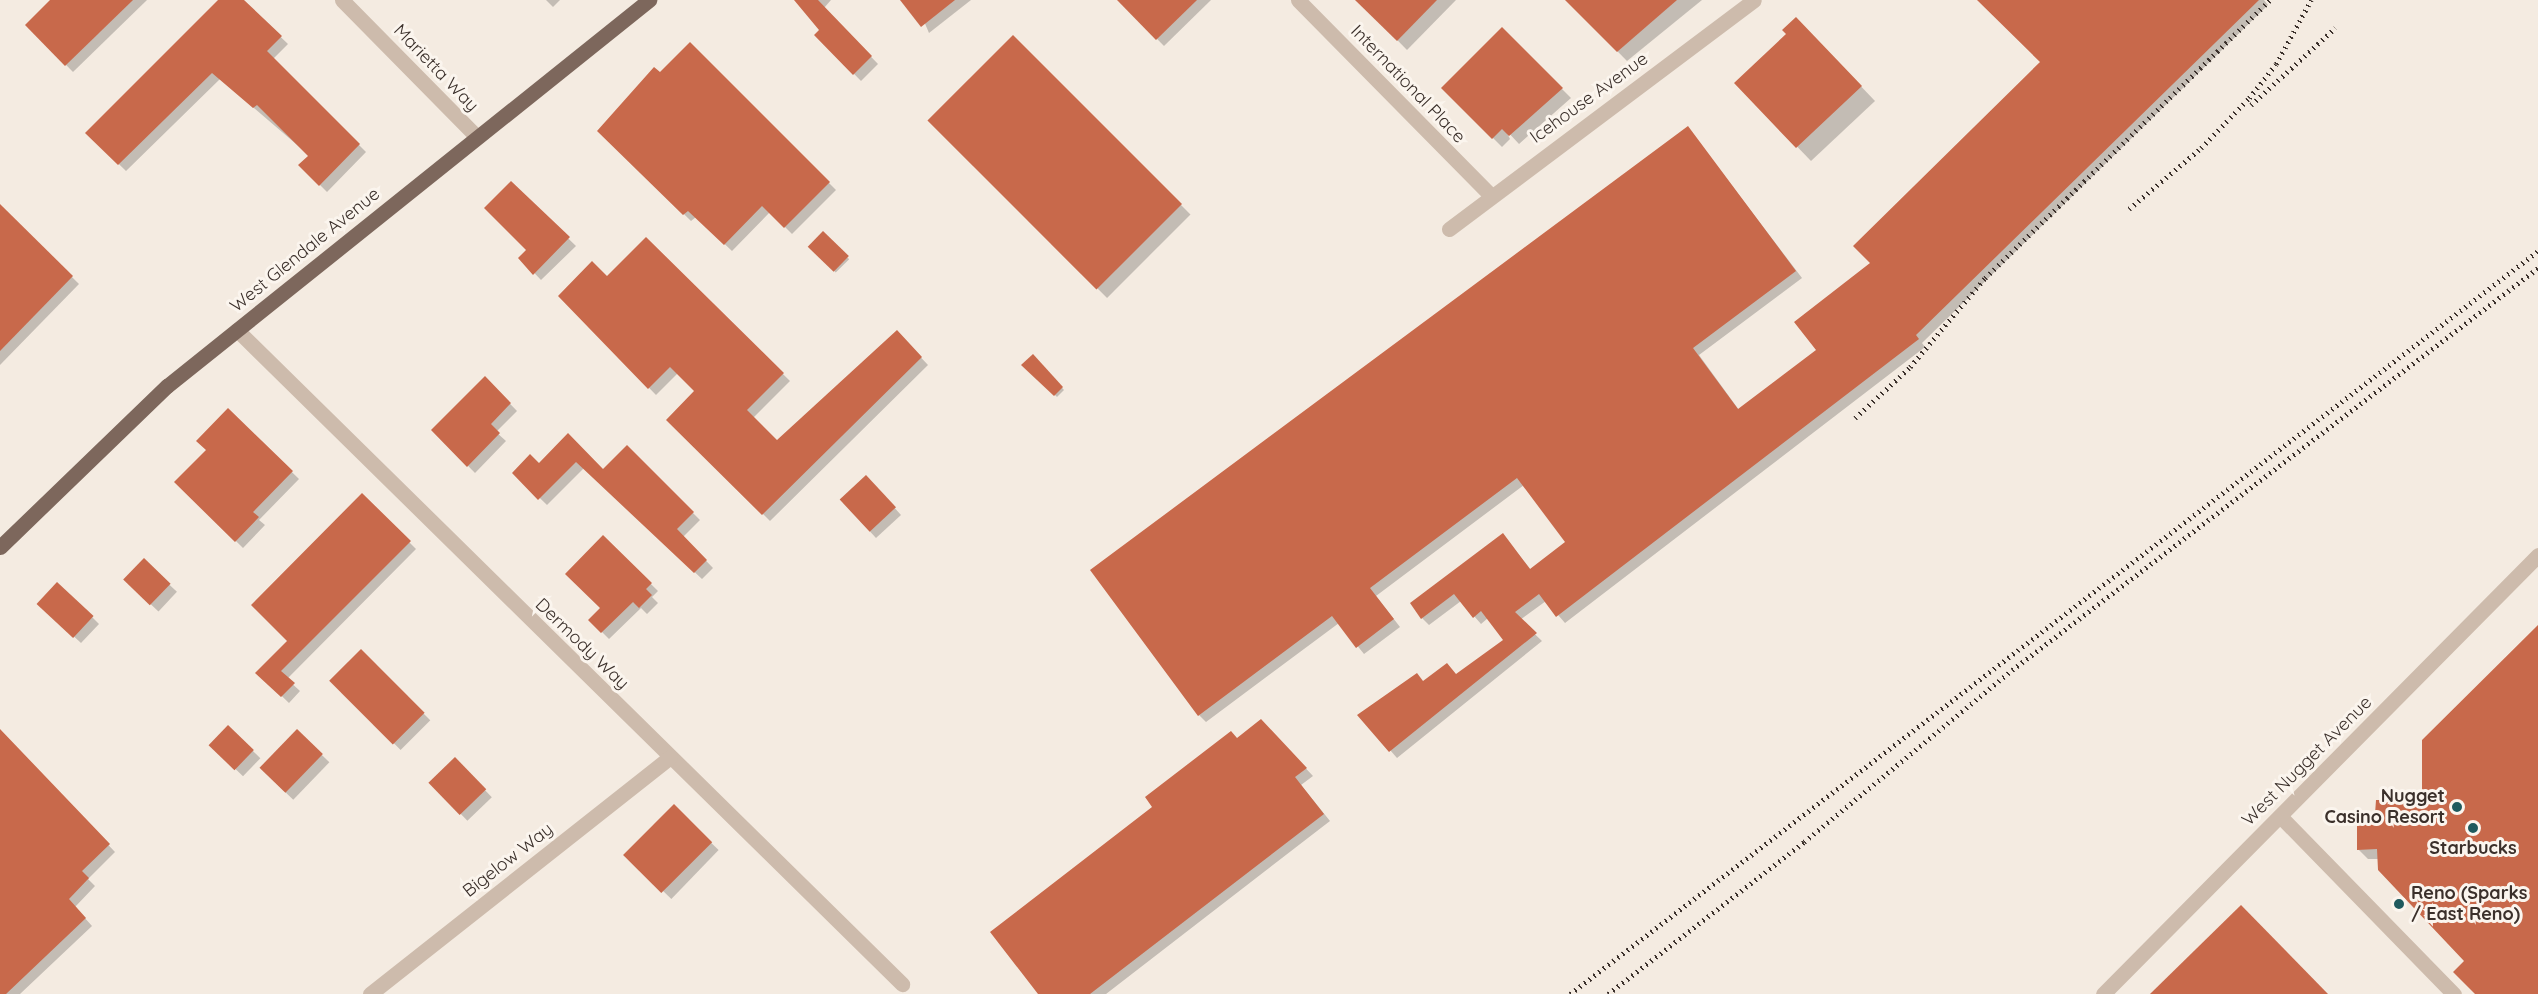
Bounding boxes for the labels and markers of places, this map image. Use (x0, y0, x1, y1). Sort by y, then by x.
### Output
place label: Nugget Casino Resort (2325, 786, 2445, 828)
marker: Nugget Casino Resort (2450, 800, 2464, 814)
marker: Starbucks (2466, 821, 2480, 835)
place label: Starbucks (2429, 837, 2517, 859)
place label: Reno (Sparks / East Reno) (2411, 883, 2527, 926)
marker: Reno (Sparks / East Reno) (2392, 897, 2406, 911)

